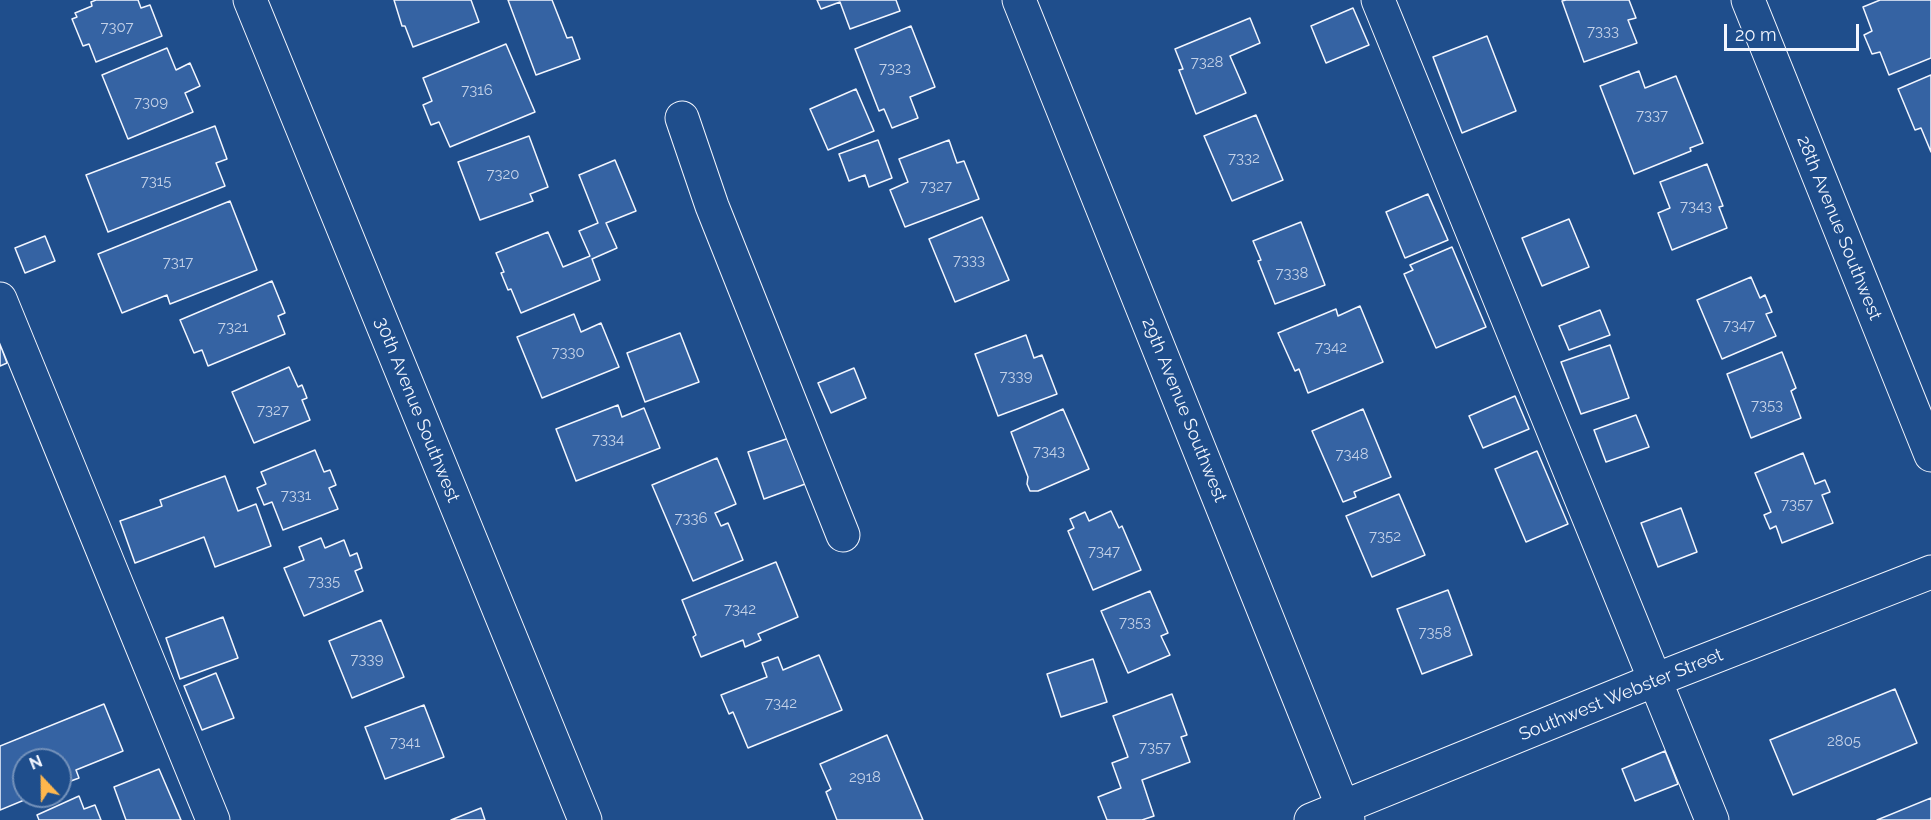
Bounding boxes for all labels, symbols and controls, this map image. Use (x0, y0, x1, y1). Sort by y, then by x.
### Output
scale bar (1727, 12, 1862, 50)
house number: 7307 (100, 18, 134, 36)
house number: 7333 (1587, 22, 1619, 40)
text: 20 m (1735, 24, 1777, 45)
house number: 7328 (1191, 53, 1223, 71)
house number: 7323 (879, 59, 911, 77)
house number: 7316 (461, 81, 493, 99)
house number: 7309 (134, 93, 168, 111)
house number: 7337 (1636, 106, 1668, 124)
street label: 28th Avenue Southwest (1792, 133, 1886, 323)
house number: 7332 (1228, 149, 1260, 167)
house number: 7320 (486, 165, 520, 183)
house number: 7315 (141, 172, 171, 190)
house number: 7327 (920, 177, 952, 195)
house number: 7343 (1680, 197, 1712, 215)
house number: 7333 (953, 251, 985, 269)
house number: 7317 (163, 253, 193, 271)
house number: 7338 (1276, 264, 1308, 282)
street label: 30th Avenue Southwest (370, 314, 464, 506)
street label: 29th Avenue Southwest (1137, 315, 1231, 505)
house number: 7347 (1723, 316, 1755, 334)
house number: 7321 (218, 318, 248, 336)
house number: 7342 (1315, 338, 1347, 356)
house number: 7330 (551, 343, 585, 361)
house number: 7339 (1000, 367, 1032, 385)
house number: 7353 (1751, 396, 1783, 414)
house number: 7327 (257, 401, 289, 419)
house number: 7334 (592, 430, 624, 448)
house number: 7343 (1033, 442, 1065, 460)
house number: 7348 (1335, 445, 1369, 463)
house number: 7331 (281, 486, 311, 504)
house number: 7357 (1781, 495, 1813, 513)
house number: 7336 (674, 509, 708, 527)
house number: 7352 (1369, 527, 1401, 545)
house number: 7347 (1088, 542, 1120, 560)
house number: 7335 (308, 572, 340, 590)
house number: 7342 (724, 600, 756, 618)
house number: 7353 (1119, 613, 1151, 631)
house number: 7358 (1418, 623, 1452, 641)
street label: Southwest Webster Street (1516, 644, 1726, 746)
house number: 7339 (351, 650, 383, 668)
house number: 7342 (765, 694, 797, 712)
house number: 2805 (1827, 732, 1861, 750)
house number: 7341 (390, 733, 420, 751)
house number: 7357 (1139, 738, 1171, 756)
north arrow (12, 748, 72, 808)
text: N (27, 752, 45, 774)
house number: 2918 (849, 768, 881, 786)

